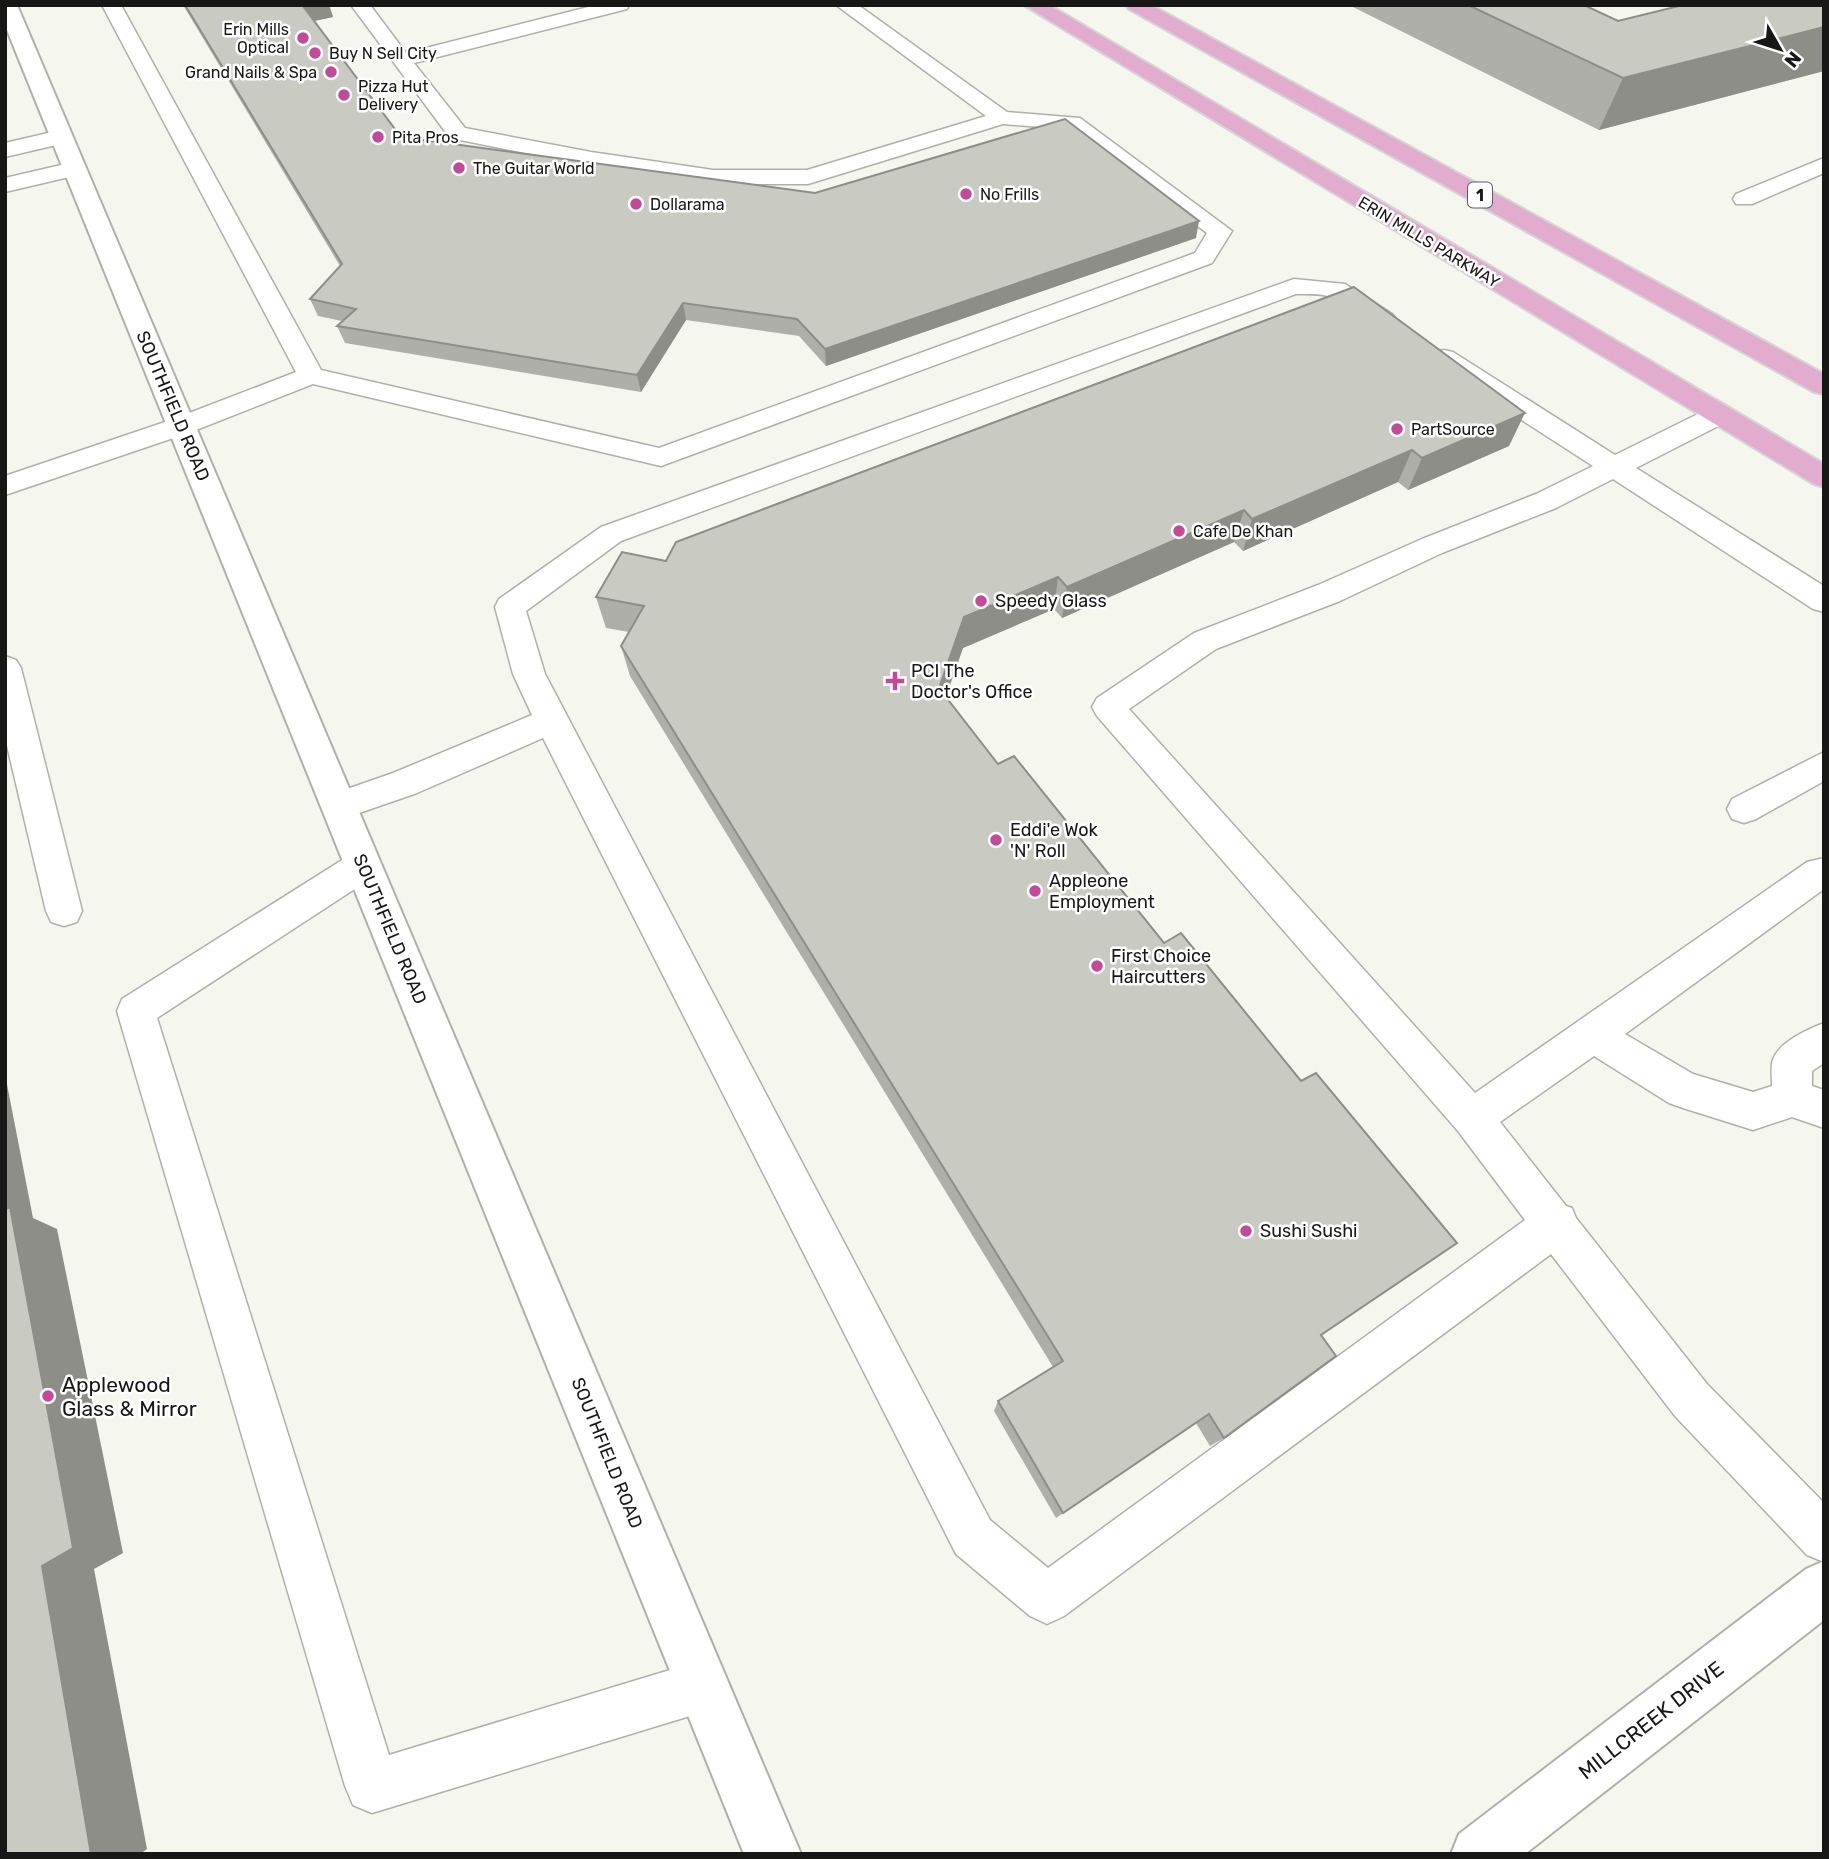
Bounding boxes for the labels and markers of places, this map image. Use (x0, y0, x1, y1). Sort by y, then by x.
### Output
place label: Erin Mills Optical (223, 20, 289, 57)
marker: Erin Mills Optical (295, 30, 311, 46)
place label: Buy N Sell City (329, 44, 437, 63)
marker: Buy N Sell City (307, 45, 323, 61)
place label: Grand Nails & Spa (185, 63, 317, 82)
marker: Grand Nails & Spa (323, 64, 339, 80)
place label: Pizza Hut Delivery (358, 77, 429, 114)
marker: Pizza Hut Delivery (336, 87, 352, 103)
place label: Pita Pros (392, 128, 459, 147)
marker: Pita Pros (370, 129, 386, 145)
place label: The Guitar World (473, 159, 595, 178)
marker: The Guitar World (451, 160, 467, 176)
place label: No Frills (980, 185, 1039, 204)
marker: No Frills (958, 186, 974, 202)
place label: Dollarama (650, 195, 725, 214)
marker: Dollarama (628, 196, 644, 212)
place label: PartSource (1411, 420, 1495, 439)
marker: PartSource (1389, 421, 1405, 437)
place label: Cafe De Khan (1193, 522, 1293, 541)
marker: Cafe De Khan (1171, 523, 1187, 539)
place label: Speedy Glass (995, 590, 1107, 612)
marker: Speedy Glass (973, 593, 989, 609)
place label: PCI The Doctor's Office (911, 660, 1033, 703)
marker: PCI The Doctor's Office (885, 671, 905, 691)
place label: Eddi'e Wok 'N' Roll (1010, 819, 1099, 862)
marker: Eddi'e Wok 'N' Roll (988, 832, 1004, 848)
place label: Appleone Employment (1049, 870, 1155, 913)
marker: Appleone Employment (1027, 883, 1043, 899)
place label: First Choice Haircutters (1111, 945, 1211, 988)
marker: First Choice Haircutters (1089, 958, 1105, 974)
place label: Sushi Sushi (1260, 1220, 1357, 1242)
marker: Sushi Sushi (1238, 1223, 1254, 1239)
place label: Applewood Glass & Mirror (62, 1372, 197, 1421)
marker: Applewood Glass & Mirror (40, 1388, 56, 1404)

